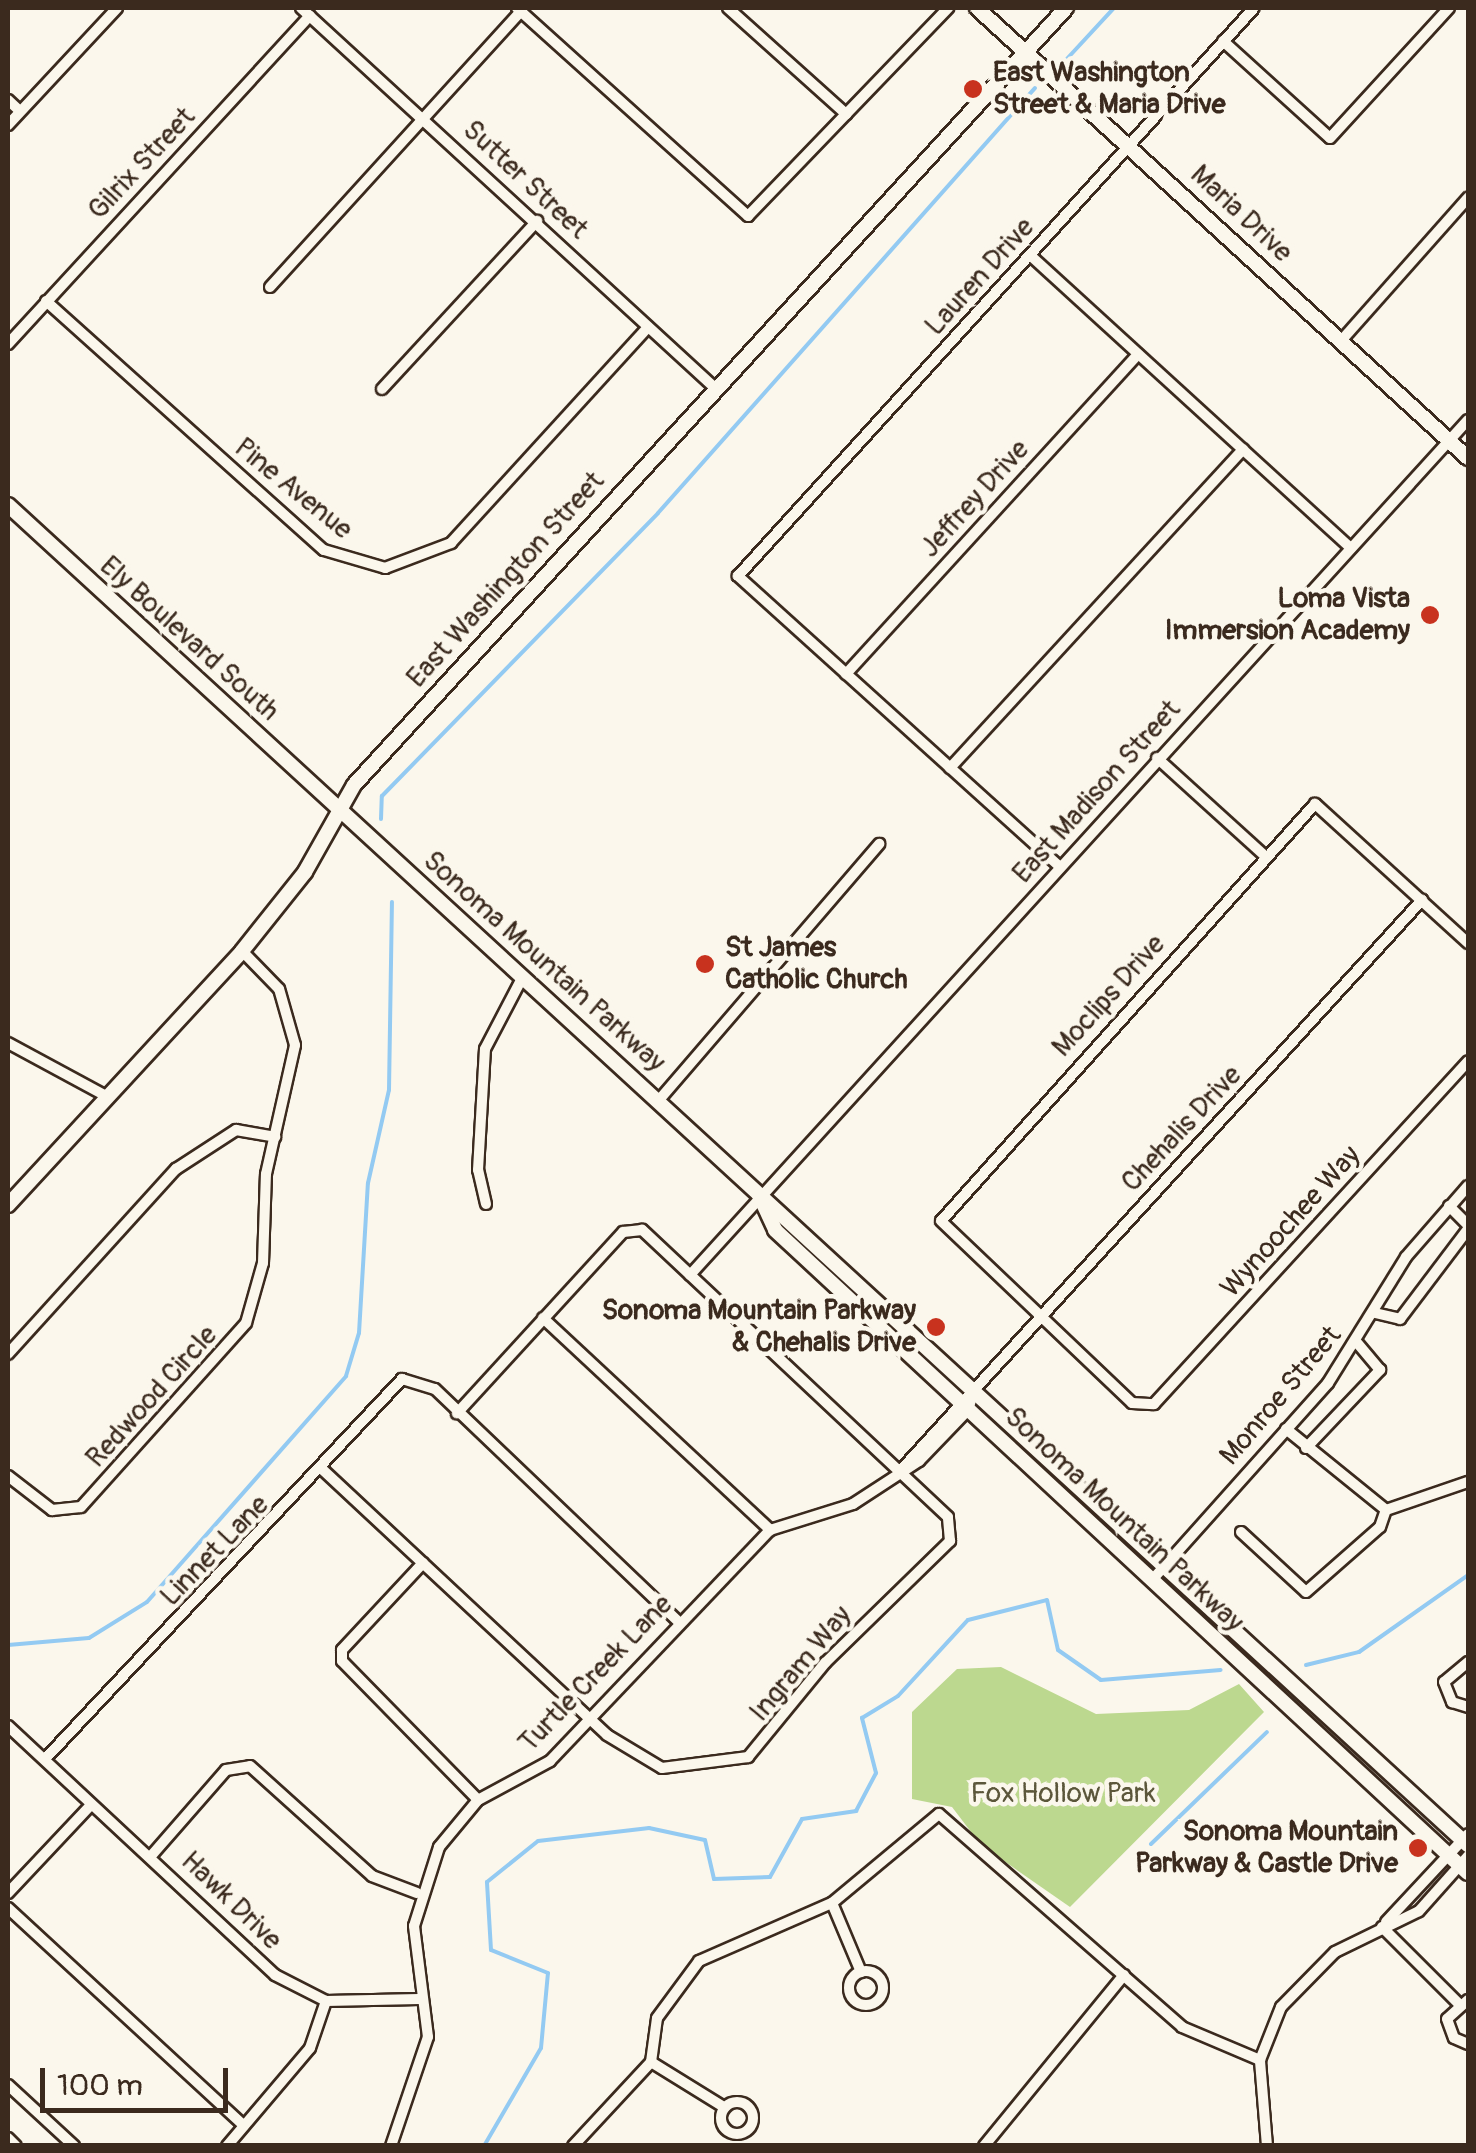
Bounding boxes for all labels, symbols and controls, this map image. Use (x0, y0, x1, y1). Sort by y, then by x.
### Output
place label: East Washington Street & Maria Drive (993, 56, 1226, 122)
marker: East Washington Street & Maria Drive (962, 78, 984, 100)
street label: Gilrix Street (82, 101, 202, 227)
street label: Sutter Street (455, 114, 595, 246)
street label: Maria Drive (1183, 158, 1299, 270)
street label: Lauren Drive (918, 211, 1042, 343)
street label: Pine Avenue (227, 431, 359, 547)
street label: Jeffrey Drive (913, 433, 1037, 565)
street label: East Washington Street (400, 465, 612, 695)
street label: Ely Boulevard South (93, 550, 285, 728)
place label: Loma Vista Immersion Academy (1165, 582, 1410, 648)
marker: Loma Vista Immersion Academy (1419, 604, 1441, 626)
street label: East Madison Street (1006, 694, 1188, 890)
street label: Sonoma Mountain Parkway (416, 844, 672, 1080)
street label: Moclips Drive (1045, 928, 1173, 1064)
place label: St James Catholic Church (725, 931, 908, 997)
marker: St James Catholic Church (694, 953, 716, 975)
street label: Chehalis Drive (1115, 1059, 1249, 1199)
street label: Wynoochee Way (1214, 1139, 1368, 1305)
place label: Sonoma Mountain Parkway & Chehalis Drive (602, 1294, 916, 1360)
marker: Sonoma Mountain Parkway & Chehalis Drive (925, 1316, 947, 1338)
street label: Redwood Circle (79, 1319, 225, 1475)
street label: Monroe Street (1213, 1320, 1349, 1472)
street label: Sonoma Mountain Parkway (998, 1401, 1250, 1639)
street label: Linnet Lane (154, 1489, 276, 1613)
street label: Turtle Creek Lane (512, 1588, 680, 1760)
street label: Ingram Way (743, 1599, 859, 1729)
park label: Fox Hollow Park (970, 1777, 1156, 1811)
place label: Sonoma Mountain Parkway & Castle Drive (1135, 1815, 1398, 1881)
marker: Sonoma Mountain Parkway & Castle Drive (1407, 1837, 1429, 1859)
street label: Hawk Drive (174, 1845, 288, 1957)
scale bar (45, 2048, 232, 2110)
text: 100 m (57, 2067, 143, 2104)

